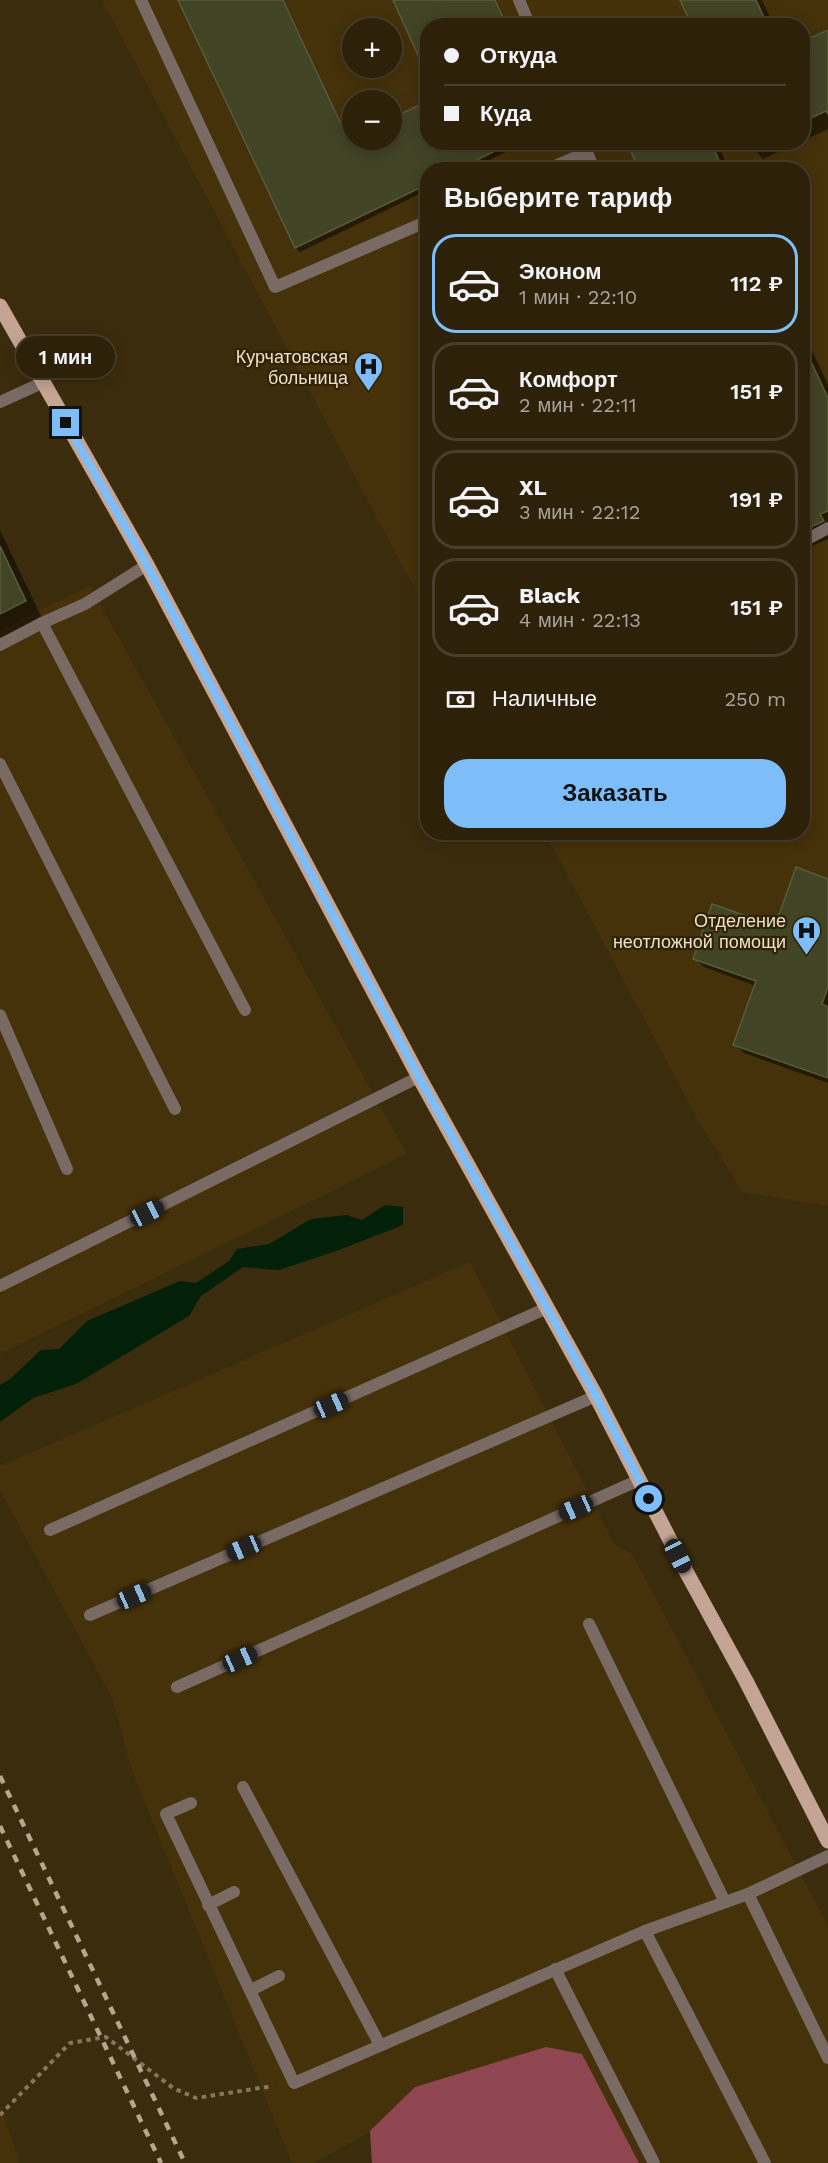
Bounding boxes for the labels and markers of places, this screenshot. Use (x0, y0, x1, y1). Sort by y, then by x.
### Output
place label: Курчатовская больница (236, 346, 349, 388)
hospital icon: Курчатовская больница (353, 350, 385, 392)
place label: Отделение неотложной помощи (613, 910, 786, 952)
hospital icon: Отделение неотложной помощи (791, 914, 823, 956)

